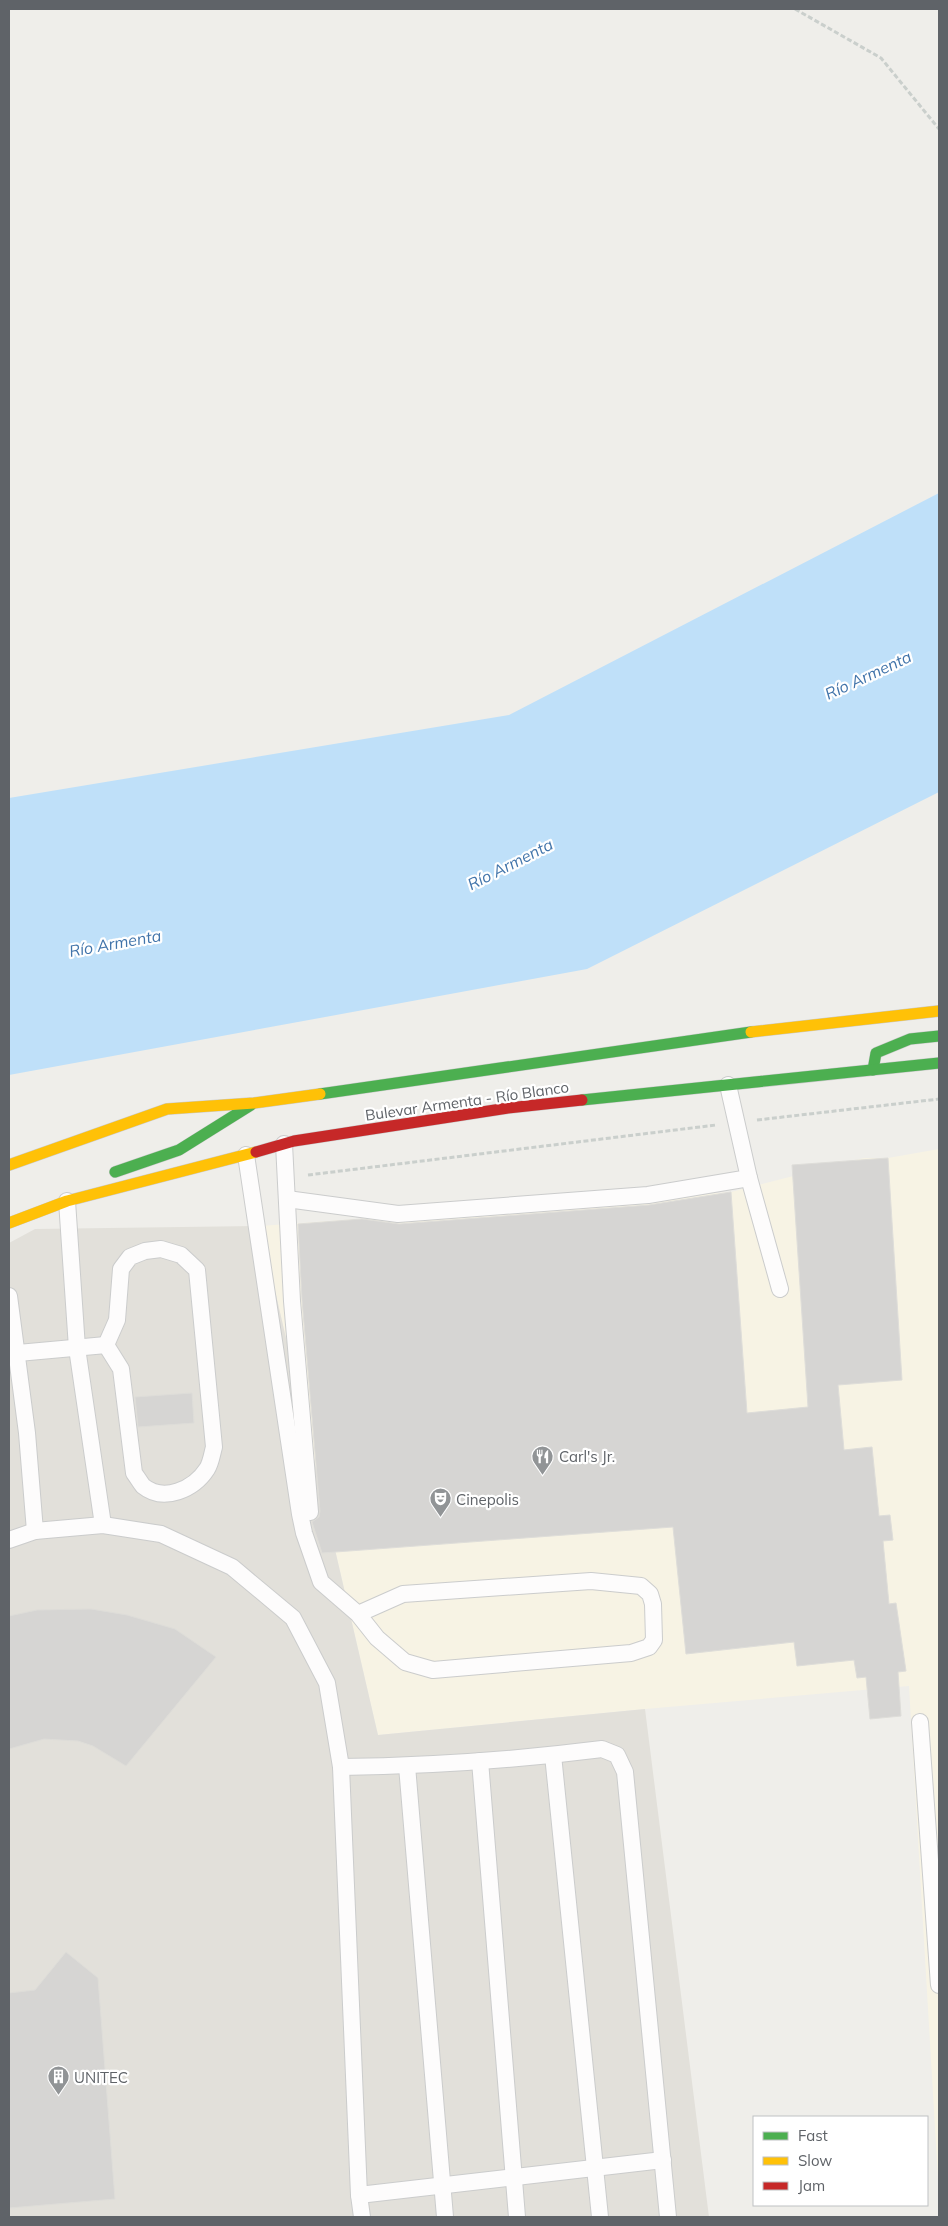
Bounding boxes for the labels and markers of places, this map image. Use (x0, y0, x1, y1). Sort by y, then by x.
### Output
restaurant icon: Carl's Jr. (531, 1444, 555, 1475)
place label: Carl's Jr. (559, 1447, 615, 1466)
theatre icon: Cinepolis (428, 1487, 452, 1518)
place label: Cinepolis (456, 1490, 519, 1509)
building icon: UNITEC (46, 2065, 70, 2096)
place label: UNITEC (74, 2068, 128, 2087)

